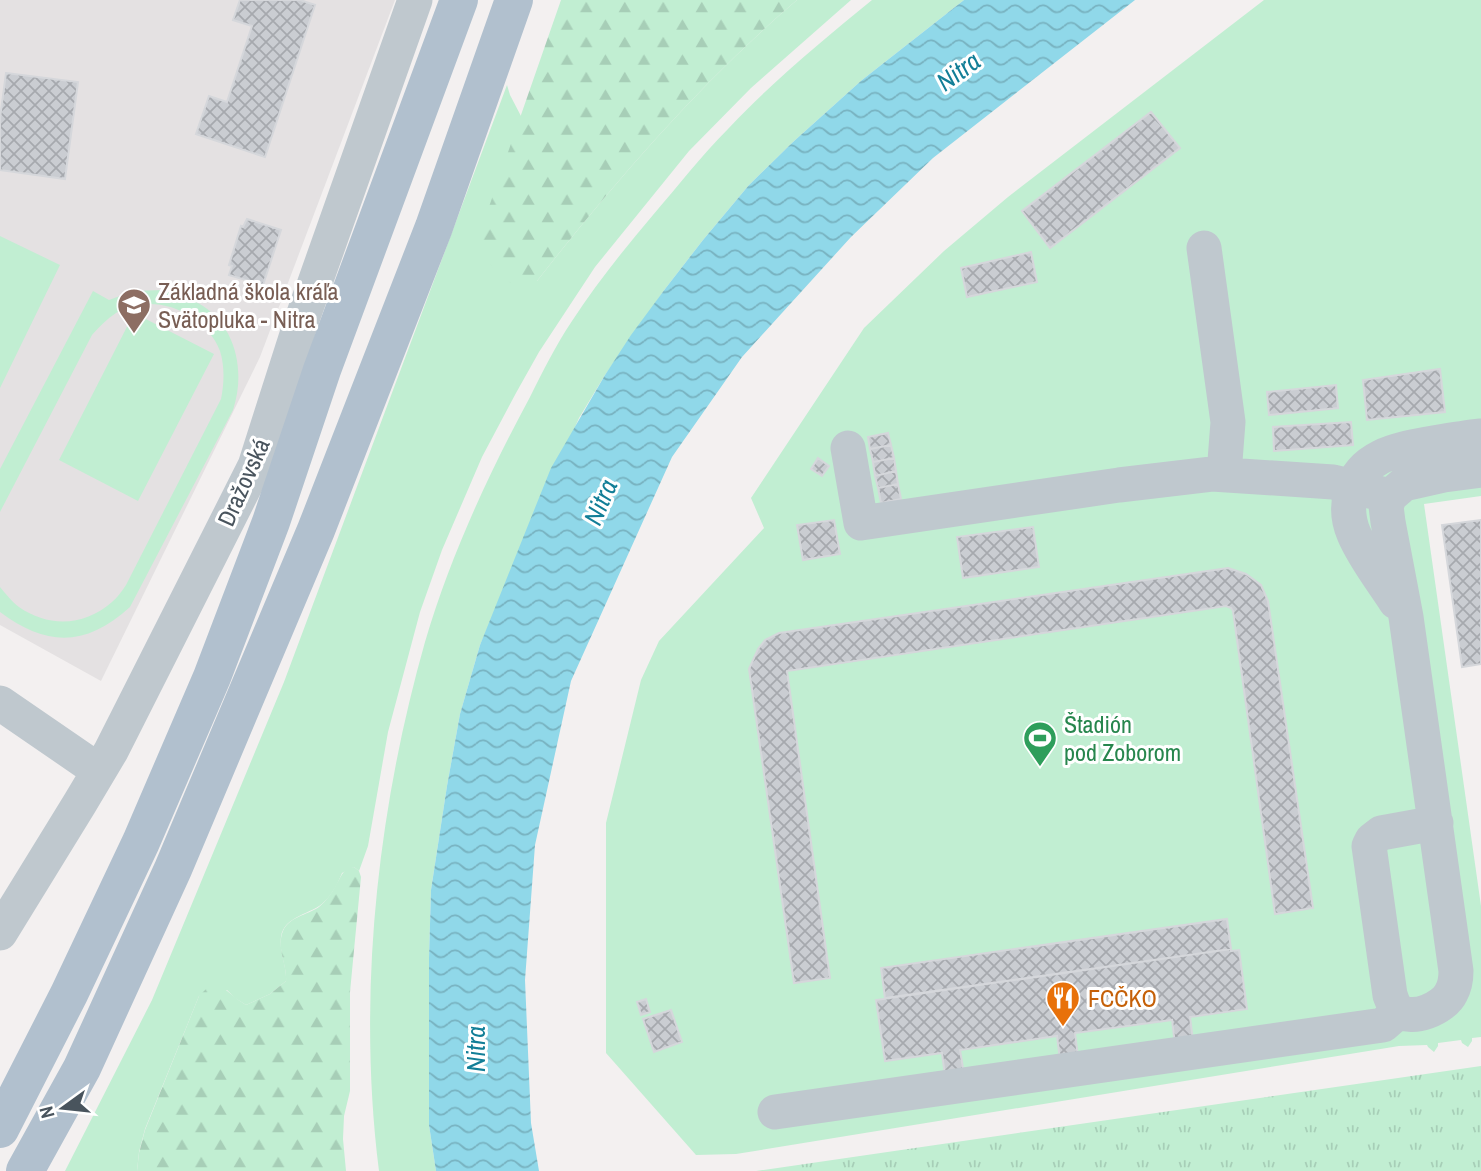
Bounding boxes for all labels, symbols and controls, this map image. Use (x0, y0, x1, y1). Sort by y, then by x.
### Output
water label: Nitra (929, 43, 987, 99)
place label: Základná škola kráľa Svätopluka - Nitra (158, 275, 339, 335)
school or university icon: Základná škola kráľa Svätopluka - Nitra (115, 286, 153, 335)
street label: Dražovská (209, 433, 277, 531)
water label: Nitra (575, 474, 625, 530)
place label: Štadión pod Zoborom (1064, 708, 1181, 768)
sports icon: Štadión pod Zoborom (1021, 719, 1059, 768)
restaurant icon: FCČKO (1044, 979, 1082, 1028)
place label: FCČKO (1088, 982, 1157, 1014)
water label: Nitra (458, 1026, 493, 1072)
north arrow (28, 1073, 98, 1143)
text: N (33, 1104, 61, 1121)

